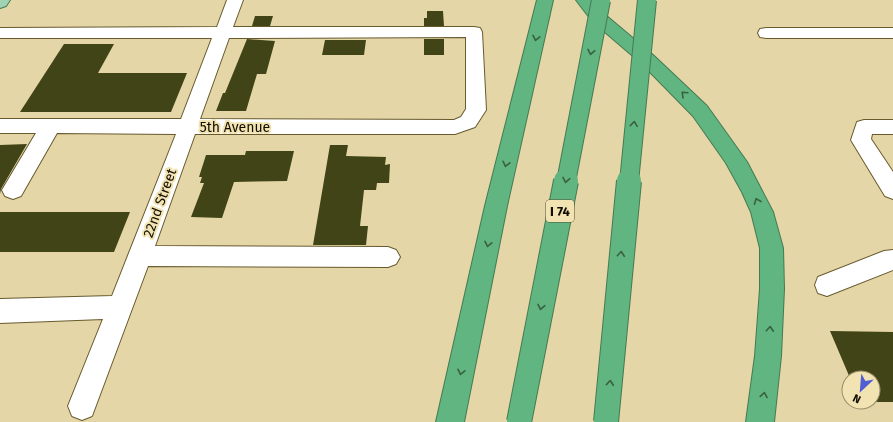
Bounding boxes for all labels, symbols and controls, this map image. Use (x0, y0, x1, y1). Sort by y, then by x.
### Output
one-way arrow (532, 35, 540, 41)
one-way arrow (587, 49, 595, 55)
one-way arrow (682, 92, 689, 99)
street label: 5th Avenue (200, 119, 270, 136)
one-way arrow (629, 121, 638, 127)
one-way arrow (502, 161, 510, 168)
street label: 22nd Street (140, 165, 181, 240)
one-way arrow (562, 176, 570, 183)
one-way arrow (753, 198, 761, 205)
road number: I 74 (546, 200, 574, 222)
one-way arrow (484, 241, 492, 248)
one-way arrow (617, 251, 626, 257)
one-way arrow (537, 304, 545, 310)
one-way arrow (766, 326, 775, 332)
one-way arrow (457, 368, 465, 375)
north arrow (841, 370, 881, 410)
one-way arrow (605, 380, 614, 386)
text: N (851, 391, 863, 406)
one-way arrow (759, 392, 768, 398)

